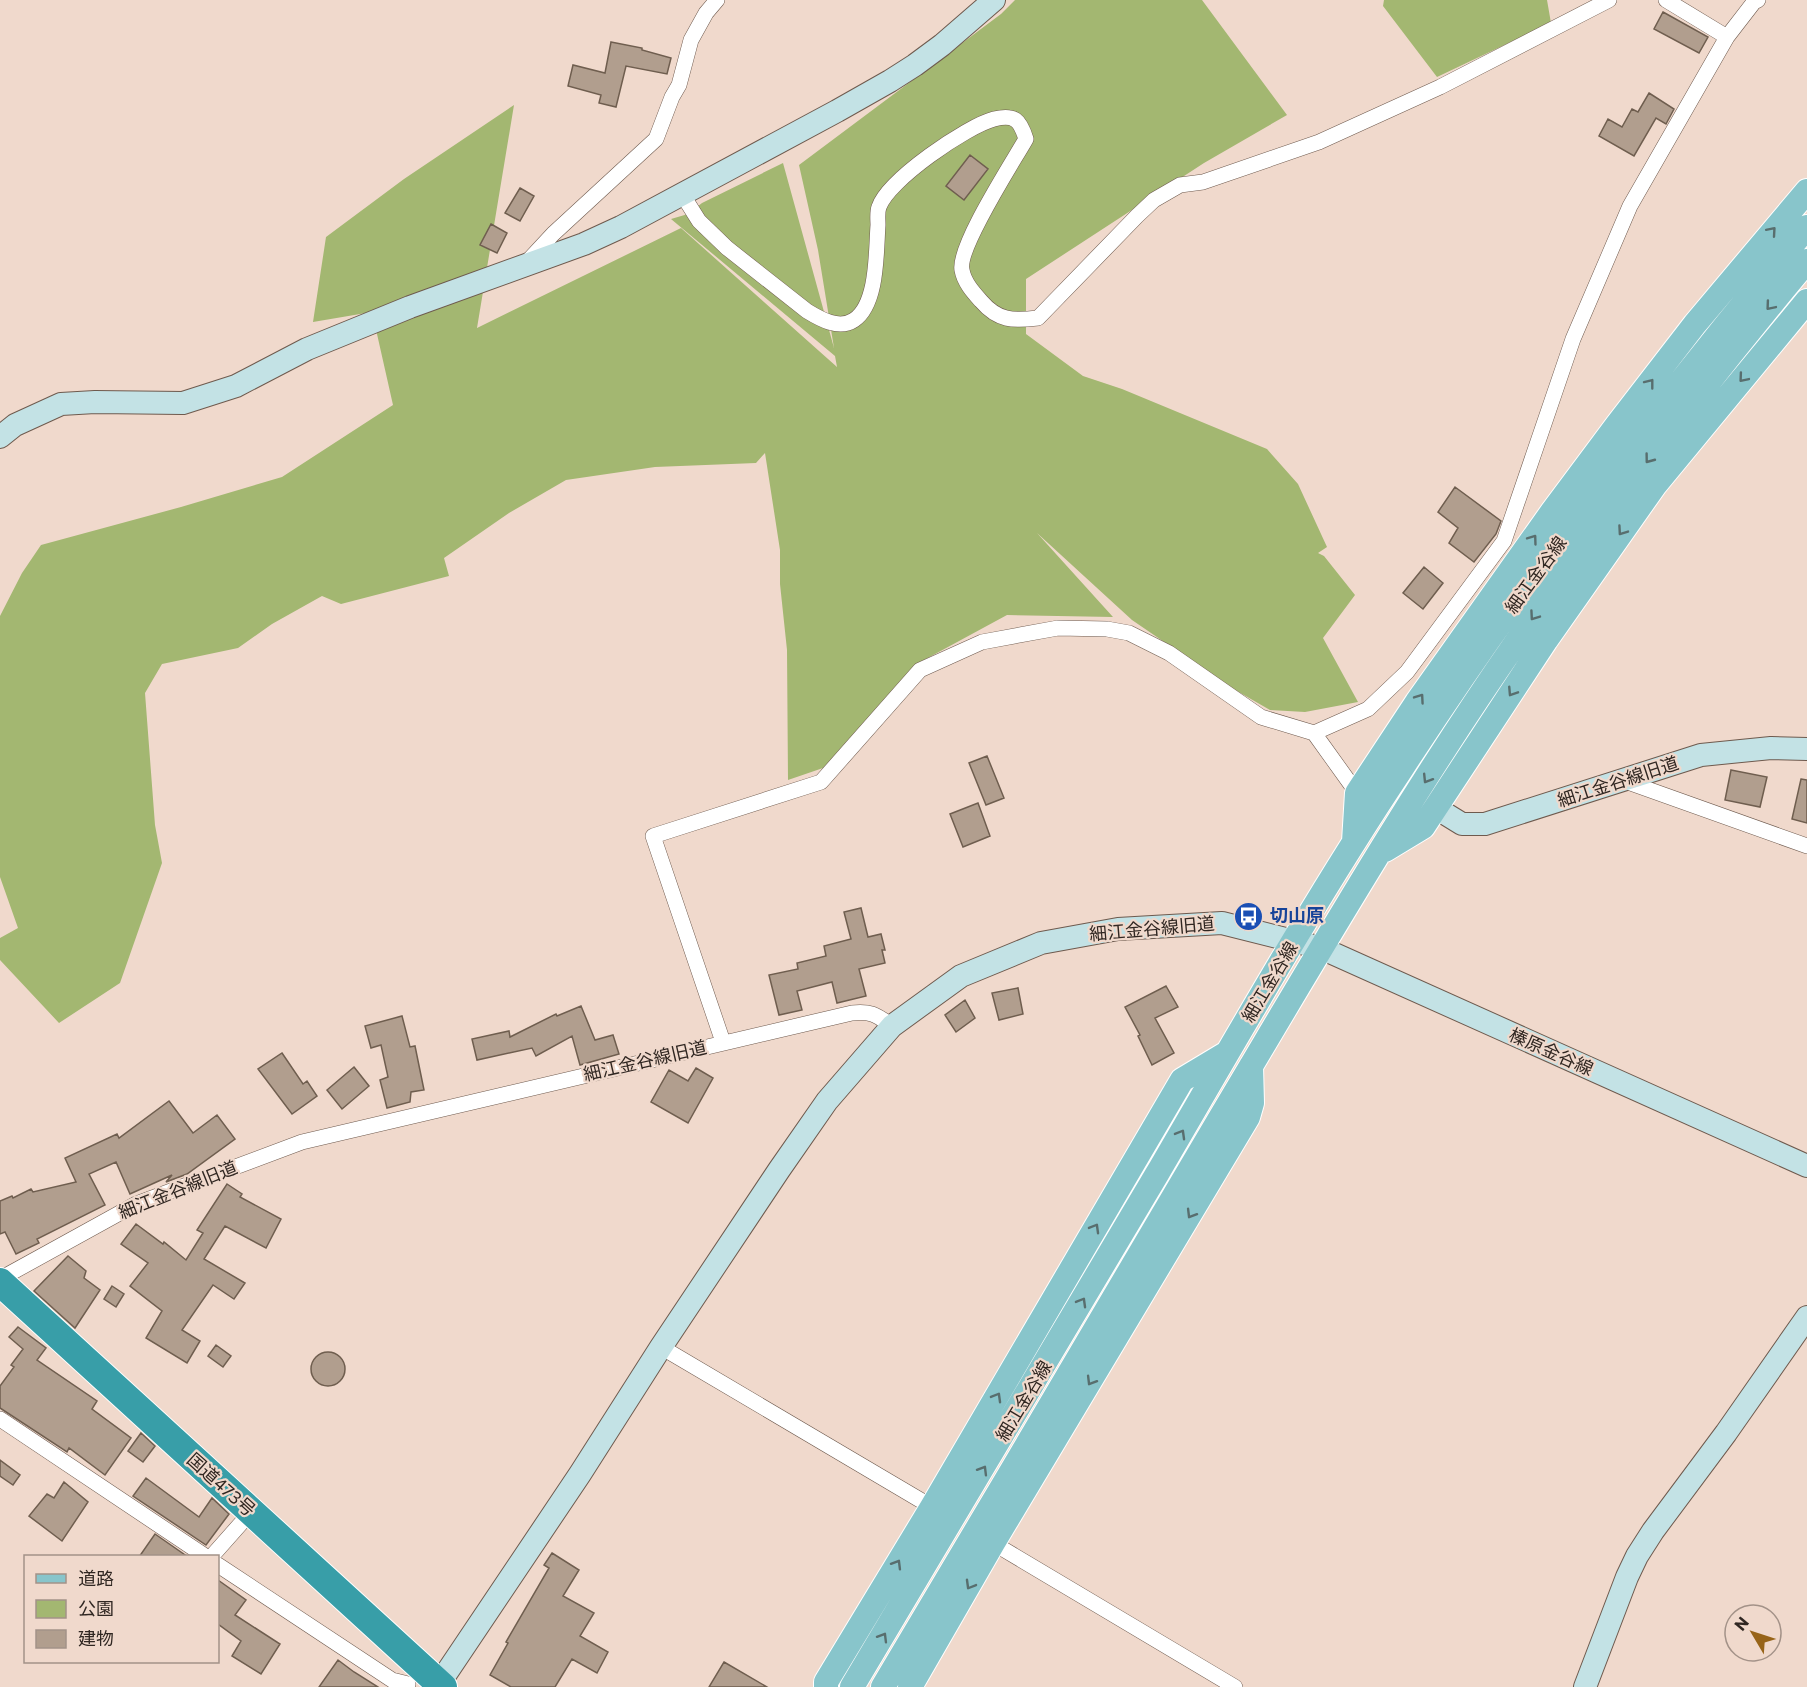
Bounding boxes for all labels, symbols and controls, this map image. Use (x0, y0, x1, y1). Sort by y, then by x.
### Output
one-way arrow (1765, 227, 1776, 238)
one-way arrow (1766, 299, 1777, 310)
one-way arrow (1739, 371, 1750, 382)
one-way arrow (1642, 378, 1653, 389)
one-way arrow (1646, 452, 1657, 463)
one-way arrow (1618, 525, 1629, 536)
street label: 細江金谷線 (1500, 532, 1571, 617)
one-way arrow (1526, 534, 1537, 545)
one-way arrow (1530, 610, 1541, 621)
one-way arrow (1508, 685, 1519, 696)
one-way arrow (1413, 694, 1424, 705)
street label: 細江金谷線旧道 (1554, 751, 1681, 811)
one-way arrow (1422, 773, 1434, 783)
bus stop icon: 切山原 (1233, 900, 1265, 932)
place label: 切山原 (1270, 904, 1324, 926)
street label: 細江金谷線旧道 (1088, 912, 1216, 944)
street label: 細江金谷線 (1237, 937, 1302, 1026)
street label: 榛原金谷線 (1506, 1023, 1597, 1079)
street label: 細江金谷線旧道 (581, 1035, 709, 1085)
one-way arrow (1173, 1130, 1185, 1140)
street label: 細江金谷線旧道 (115, 1155, 240, 1223)
one-way arrow (1186, 1207, 1198, 1218)
one-way arrow (1088, 1224, 1100, 1234)
one-way arrow (1075, 1298, 1086, 1308)
street label: 細江金谷線 (991, 1356, 1056, 1445)
one-way arrow (1086, 1375, 1098, 1385)
one-way arrow (989, 1392, 1001, 1403)
street label: 国道473号 (183, 1448, 260, 1521)
one-way arrow (976, 1466, 987, 1476)
legend (24, 1555, 219, 1663)
one-way arrow (890, 1560, 902, 1570)
text: 道路 (78, 1567, 114, 1589)
one-way arrow (965, 1578, 977, 1589)
text: 公園 (78, 1597, 114, 1619)
north arrow (1723, 1603, 1783, 1663)
text: N (1730, 1613, 1752, 1634)
text: 建物 (78, 1627, 114, 1649)
one-way arrow (875, 1633, 887, 1643)

